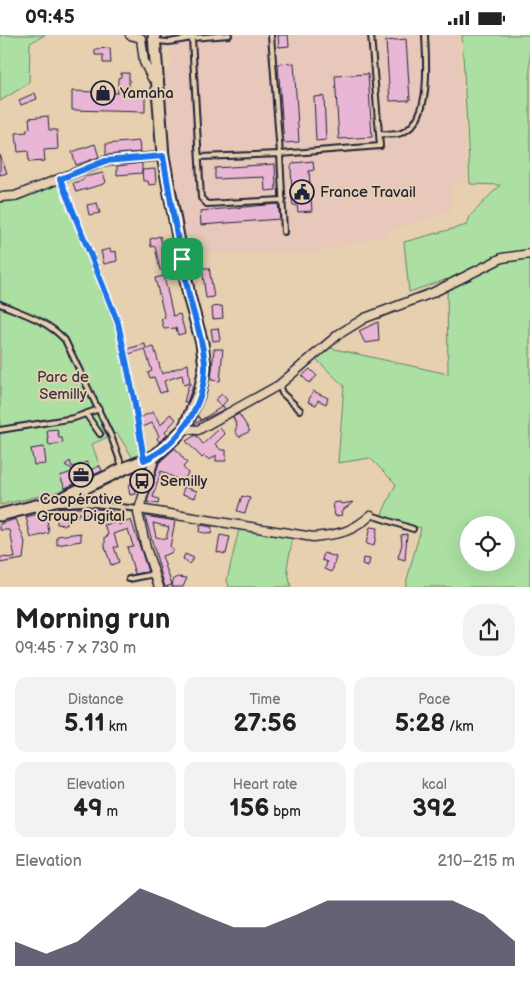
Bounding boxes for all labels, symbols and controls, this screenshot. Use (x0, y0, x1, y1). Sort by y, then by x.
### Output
text: 09:45 (25, 6, 75, 29)
shop icon: Yamaha (90, 80, 116, 106)
place label: Yamaha (119, 84, 174, 103)
public building icon: France Travail (289, 179, 315, 205)
place label: France Travail (320, 183, 416, 202)
pin (161, 238, 203, 280)
icon: arrive (168, 245, 196, 273)
park label: Parc de Semilly (37, 368, 89, 404)
office icon: Coopérative Group Digital (68, 462, 94, 488)
bus stop icon: Semilly (129, 468, 155, 494)
place label: Semilly (160, 472, 208, 491)
place label: Coopérative Group Digital (37, 490, 125, 526)
map controls (460, 516, 515, 571)
button: locate (460, 516, 515, 571)
text: Morning run (15, 603, 170, 636)
button: share (463, 604, 515, 656)
text: 09:45 · 7 × 730 m (15, 639, 136, 658)
text: Distance (68, 691, 124, 708)
text: Time (249, 691, 281, 708)
text: Pace (418, 691, 450, 708)
text: 5.11 (64, 708, 105, 739)
text: 27:56 (233, 708, 297, 739)
text: 5:28 (395, 708, 445, 739)
text: km (105, 718, 127, 735)
text: /km (445, 718, 474, 735)
text: Elevation (66, 776, 125, 793)
text: Heart rate (233, 776, 297, 793)
text: kcal (422, 776, 447, 793)
text: 49 (73, 793, 103, 824)
text: 156 (229, 793, 269, 824)
text: 392 (412, 793, 456, 824)
text: m (103, 803, 118, 820)
text: bpm (269, 803, 301, 820)
text: Elevation (15, 852, 82, 871)
text: 210–215 m (438, 852, 515, 871)

